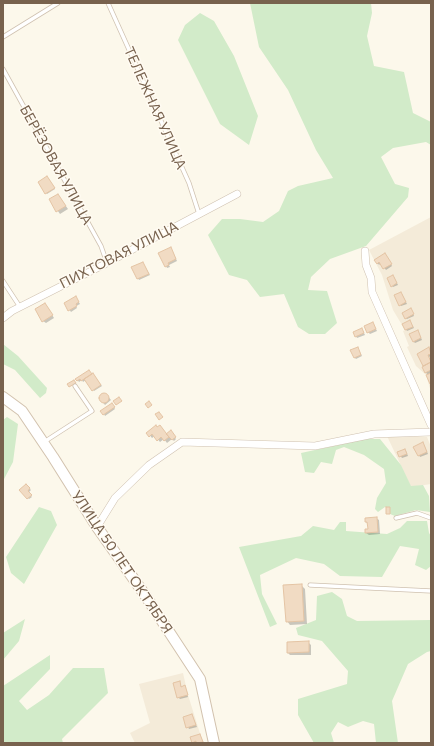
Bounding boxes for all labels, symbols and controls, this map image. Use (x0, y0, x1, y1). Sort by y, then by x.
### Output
street label: ТЕЛЕЖНАЯ УЛИЦА (120, 44, 190, 172)
street label: БЕРЁЗОВАЯ УЛИЦА (16, 102, 96, 228)
street label: ПИХТОВАЯ УЛИЦА (57, 218, 181, 292)
street label: УЛИЦА 50 ЛЕТ ОКТЯБРЯ (68, 487, 176, 637)

